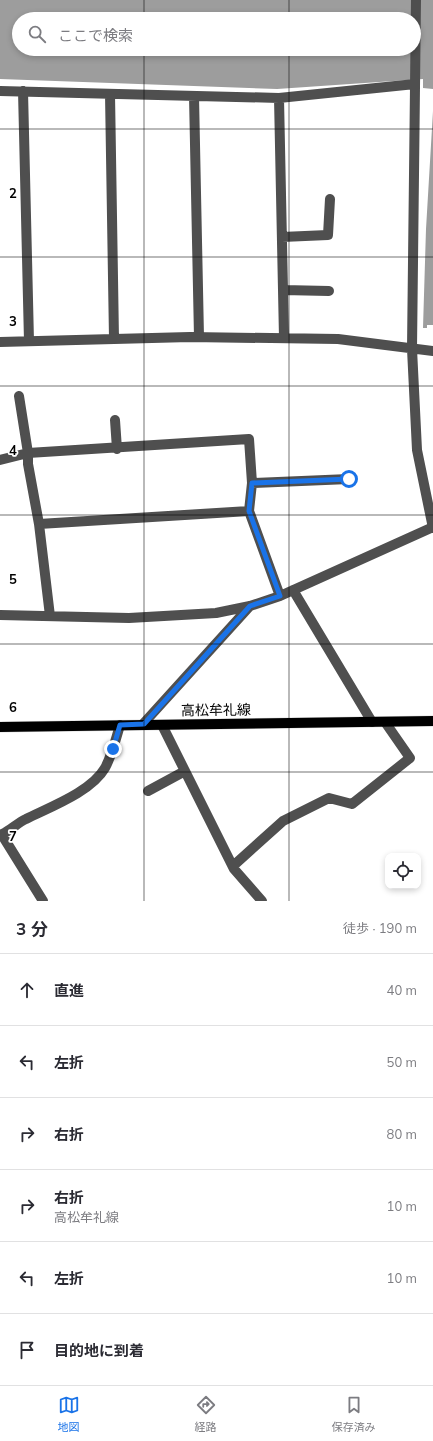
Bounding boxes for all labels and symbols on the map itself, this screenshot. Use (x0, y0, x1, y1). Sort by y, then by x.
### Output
text: 2 (9, 185, 17, 201)
text: 3 (9, 313, 17, 329)
text: 4 (9, 442, 17, 458)
route start (340, 470, 358, 488)
text: 5 (9, 571, 17, 587)
text: 6 (9, 699, 17, 715)
street label: 高松牟礼線 (181, 700, 251, 720)
route end (104, 740, 122, 758)
text: 7 (9, 828, 17, 844)

